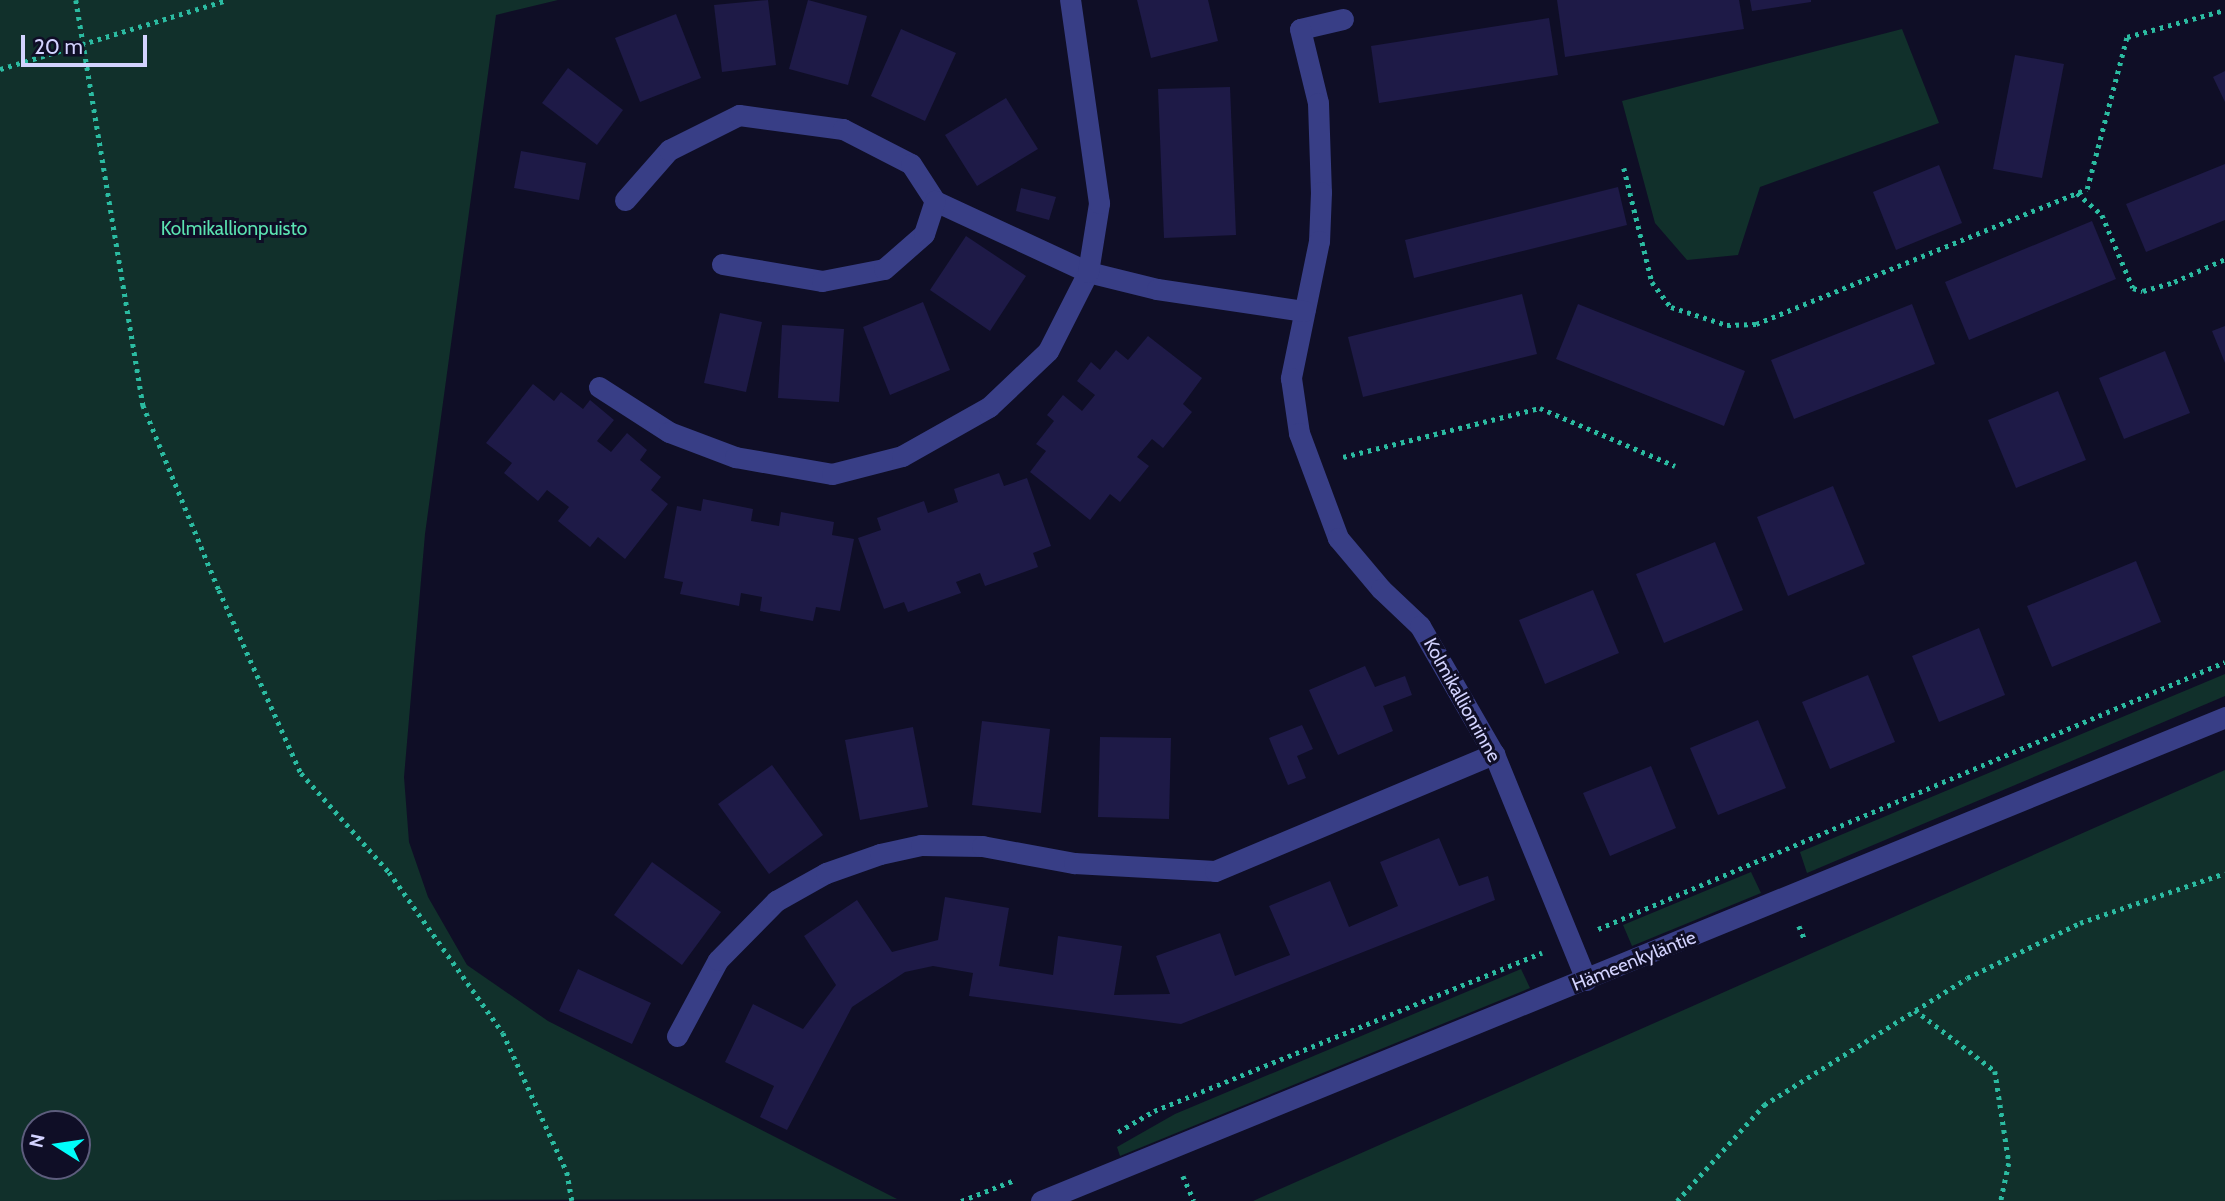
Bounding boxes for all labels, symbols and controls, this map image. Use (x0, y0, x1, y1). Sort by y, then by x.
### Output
scale bar (24, 21, 150, 65)
text: 20 m (34, 34, 83, 59)
park label: Kolmikallionpuisto (161, 218, 307, 240)
street label: Kolmikallionrinne (1418, 634, 1506, 766)
street label: Hämeenkyläntie (1569, 926, 1699, 996)
north arrow (21, 1110, 91, 1180)
text: N (24, 1132, 50, 1150)

